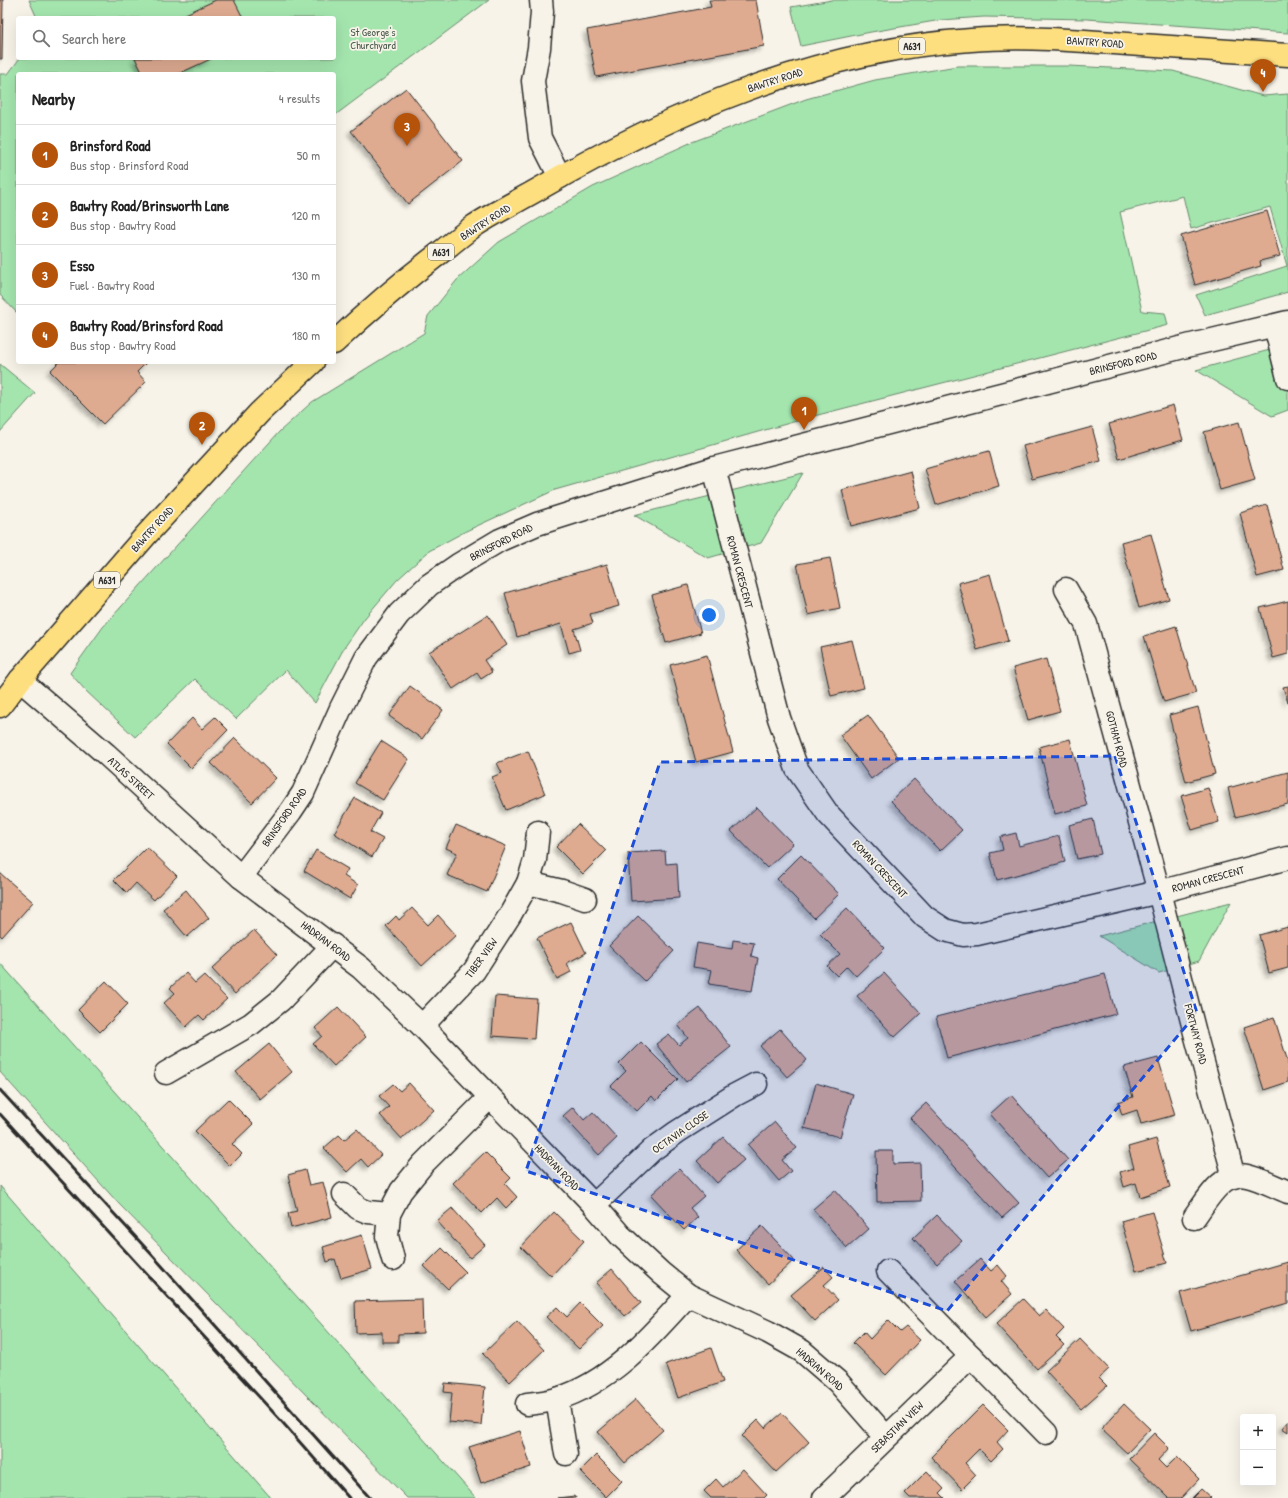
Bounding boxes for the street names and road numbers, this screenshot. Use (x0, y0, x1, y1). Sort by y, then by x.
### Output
street label: BAWTRY ROAD (1066, 33, 1125, 51)
road number: A631 (899, 38, 925, 54)
street label: BAWTRY ROAD (746, 64, 805, 95)
street label: BAWTRY ROAD (457, 200, 513, 243)
road number: A631 (428, 244, 454, 260)
street label: BRINSFORD ROAD (1088, 348, 1159, 378)
street label: BAWTRY ROAD (128, 503, 177, 555)
street label: BRINSFORD ROAD (467, 520, 535, 564)
street label: ROMAN CRESCENT (724, 534, 757, 610)
road number: A631 (94, 572, 120, 588)
street label: GOTHAM ROAD (1103, 709, 1131, 769)
street label: ATLAS STREET (105, 754, 158, 803)
street label: BRINSFORD ROAD (259, 784, 310, 849)
street label: ROMAN CRESCENT (850, 837, 911, 902)
street label: ROMAN CRESCENT (1170, 862, 1246, 895)
street label: HADRIAN ROAD (298, 918, 354, 965)
street label: TIBER VIEW (462, 935, 500, 981)
street label: FORTWAY ROAD (1181, 1001, 1211, 1066)
street label: OCTAVIA CLOSE (649, 1107, 711, 1157)
street label: HADRIAN ROAD (532, 1141, 583, 1194)
street label: HADRIAN ROAD (793, 1344, 847, 1394)
street label: SEBASTIAN VIEW (868, 1398, 926, 1456)

